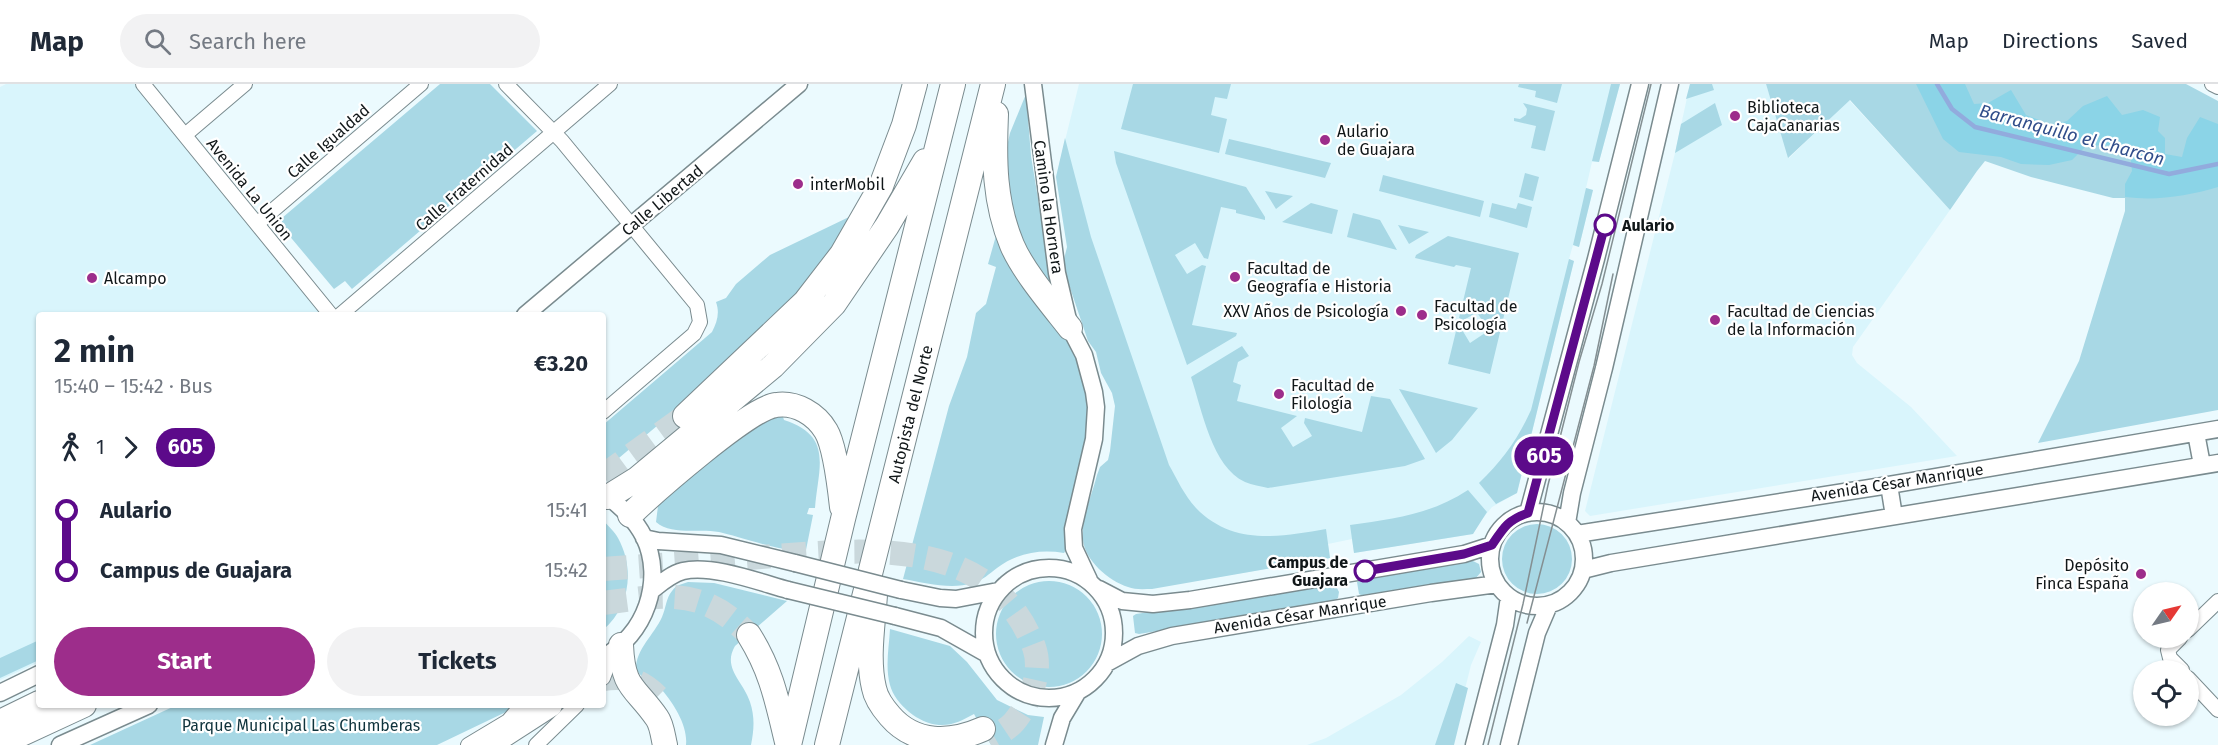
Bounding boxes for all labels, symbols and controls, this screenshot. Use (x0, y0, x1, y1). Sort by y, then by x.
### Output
search box (120, 14, 540, 68)
text: Map (30, 25, 84, 58)
icon: search (141, 25, 174, 58)
text: Search here (189, 28, 307, 55)
text: Map (1929, 28, 1969, 54)
text: Directions (2002, 28, 2098, 54)
text: Saved (2131, 28, 2188, 54)
place label: Biblioteca CajaCanarias (1747, 98, 1840, 135)
street label: Calle Igualdad (283, 100, 373, 182)
water label: Barranquillo el Charcón (1977, 100, 2167, 170)
marker: Biblioteca CajaCanarias (1728, 109, 1742, 123)
place label: Aulario de Guajara (1337, 122, 1415, 159)
marker: Aulario de Guajara (1318, 133, 1332, 147)
street label: Avenida La Union (203, 134, 297, 244)
street label: Camino la Hornera (1030, 139, 1067, 275)
street label: Calle Fraternidad (412, 140, 517, 235)
street label: Calle Libertad (618, 161, 707, 240)
place label: interMobil (810, 175, 885, 194)
marker: interMobil (791, 177, 805, 191)
marker: Aulario (1594, 214, 1616, 236)
place label: Aulario (1621, 216, 1674, 235)
place label: Facultad de Geografía e Historia (1247, 259, 1392, 296)
place label: Alcampo (104, 269, 167, 288)
marker: Facultad de Geografía e Historia (1228, 270, 1242, 284)
marker: Alcampo (85, 271, 99, 285)
place label: Facultad de Psicología (1434, 297, 1518, 334)
place label: XXV Años de Psicología (1224, 302, 1389, 321)
place label: Facultad de Ciencias de la Información (1727, 302, 1875, 339)
marker: XXV Años de Psicología (1394, 304, 1408, 318)
marker: Facultad de Psicología (1415, 308, 1429, 322)
marker: Facultad de Ciencias de la Información (1708, 313, 1722, 327)
text: 2 min (54, 331, 135, 371)
street label: Autopista del Norte (884, 343, 937, 485)
text: €3.20 (534, 350, 588, 377)
text: 15:40 – 15:42 · Bus (54, 374, 212, 398)
place label: Facultad de Filología (1291, 376, 1375, 413)
marker: Facultad de Filología (1272, 387, 1286, 401)
icon: walk (54, 431, 87, 464)
icon: forward (114, 431, 147, 464)
text: 605 (168, 434, 203, 460)
text: 1 (96, 435, 105, 459)
line badge: 605 (1510, 436, 1578, 476)
text: 605 (1526, 443, 1562, 469)
street label: Avenida César Manrique (1809, 459, 1985, 506)
text: Aulario (100, 497, 172, 524)
text: 15:41 (546, 498, 588, 522)
place label: Campus de Guajara (1268, 553, 1348, 590)
place label: Depósito Finca España (2035, 556, 2129, 593)
text: Campus de Guajara (100, 557, 292, 584)
text: 15:42 (544, 558, 588, 582)
marker: Campus de Guajara (1354, 560, 1376, 582)
marker: Depósito Finca España (2134, 567, 2148, 581)
north arrow (2133, 582, 2199, 648)
map controls (2133, 582, 2199, 726)
street label: Avenida César Manrique (1212, 591, 1388, 638)
button: Start (54, 627, 315, 696)
button: Tickets (327, 627, 588, 696)
button: locate (2133, 660, 2199, 726)
park label: Parque Municipal Las Chumberas (182, 716, 420, 735)

